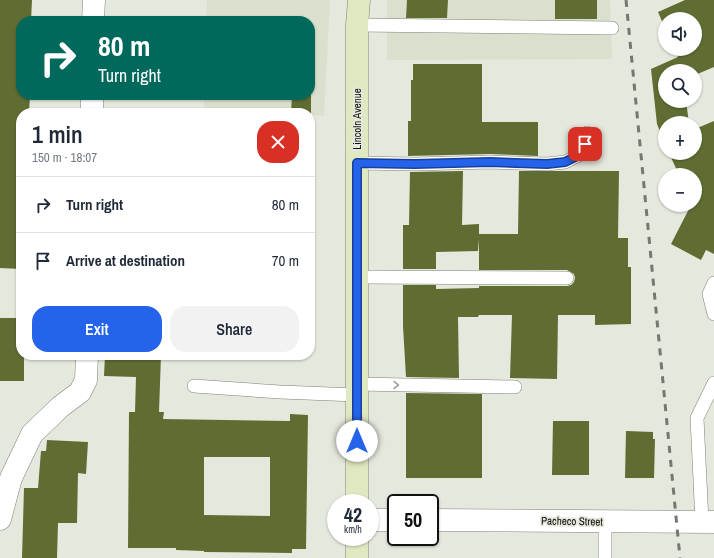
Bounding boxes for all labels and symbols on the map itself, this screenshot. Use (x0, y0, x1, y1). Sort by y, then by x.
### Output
street label: Lincoln Avenue (350, 88, 364, 150)
pin (568, 127, 602, 161)
one-way arrow (393, 381, 399, 389)
position arrow (336, 420, 378, 462)
speed limit sign: 50 (387, 494, 439, 546)
street label: Pacheco Street (541, 513, 603, 529)

